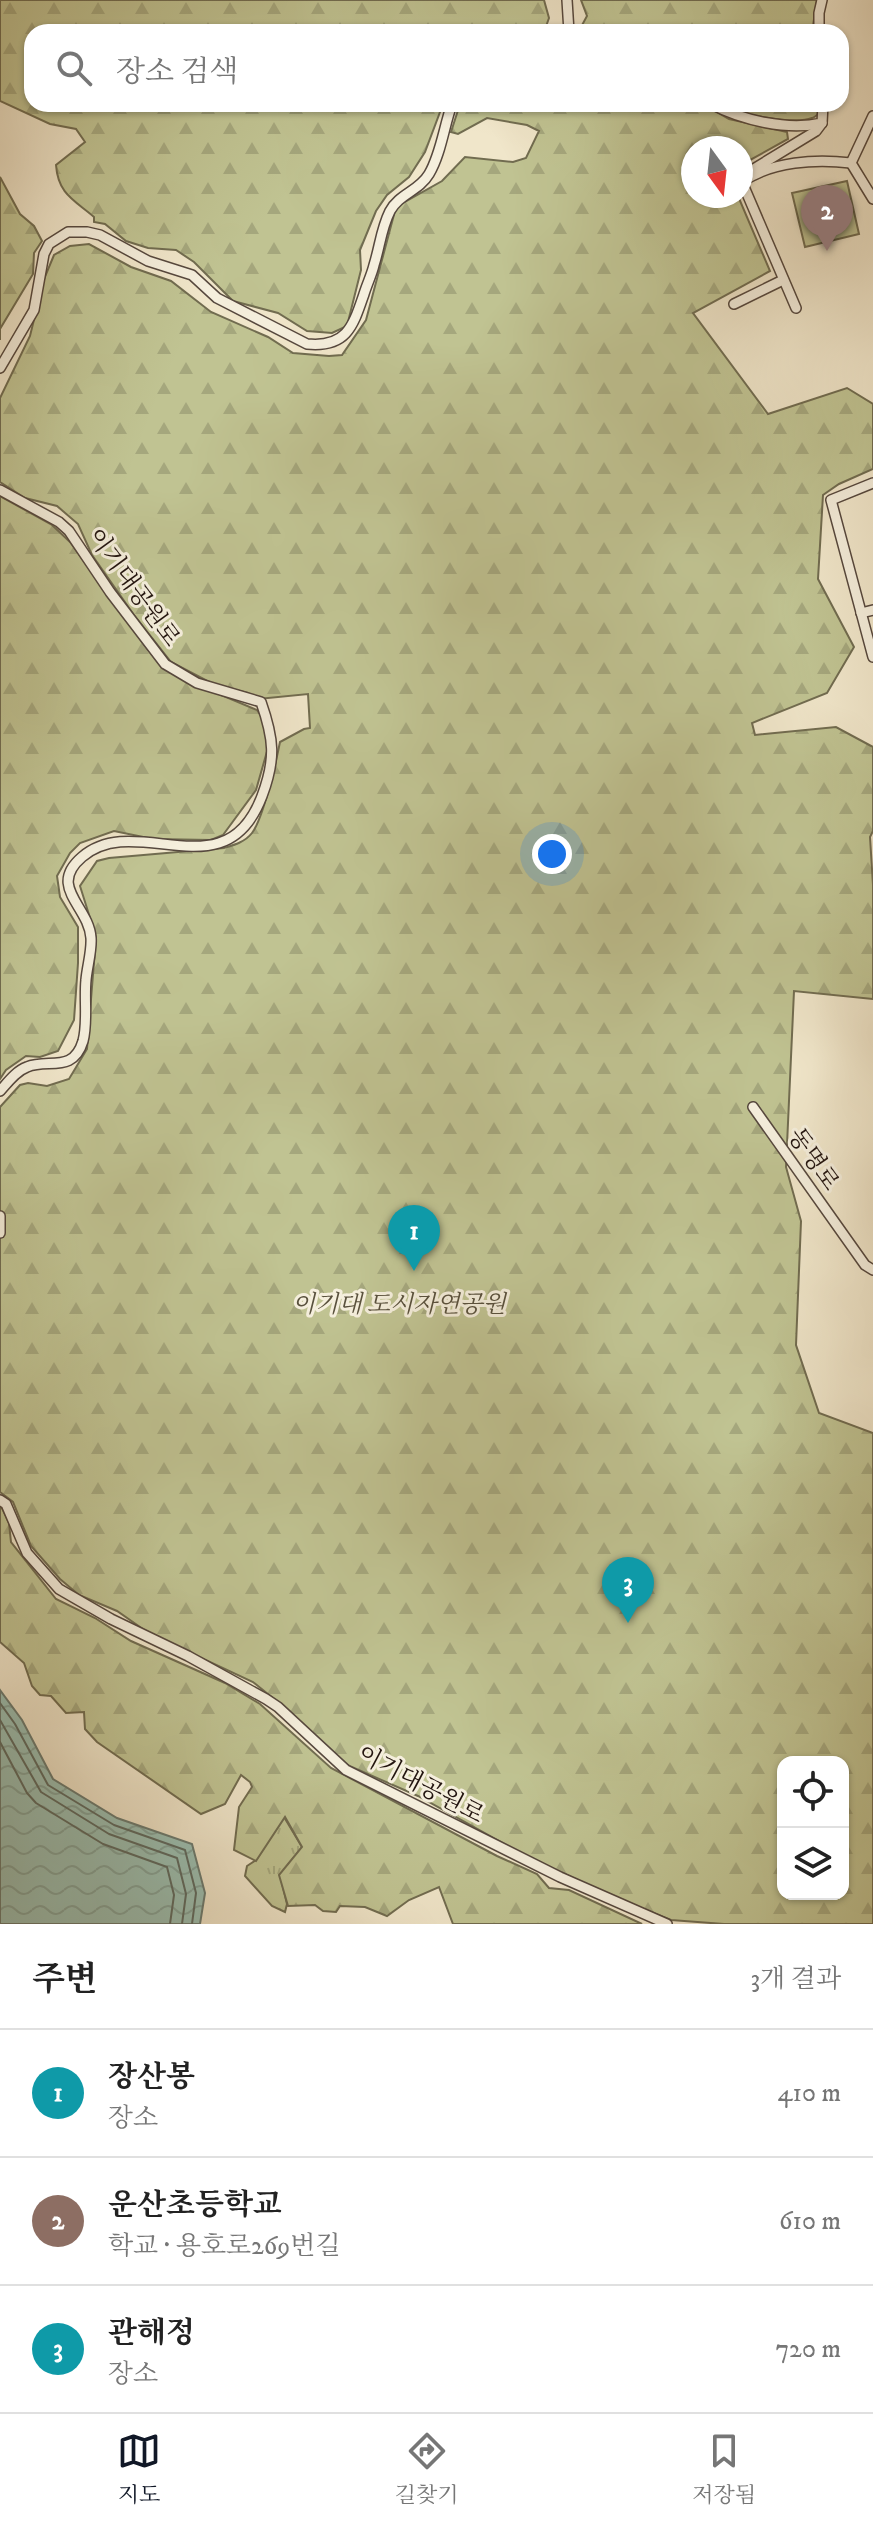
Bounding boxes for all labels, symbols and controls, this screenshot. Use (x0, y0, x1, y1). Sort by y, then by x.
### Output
search box (24, 24, 849, 112)
icon: search (52, 46, 96, 90)
text: 장소 검색 (116, 54, 238, 91)
north arrow (681, 136, 753, 208)
pin: 2 (801, 185, 853, 251)
street label: 이기대공원로 (80, 523, 186, 653)
your location (532, 834, 572, 874)
street label: 동명로 (781, 1122, 845, 1197)
pin: 1 (388, 1205, 440, 1271)
park label: 이기대 도시자연공원 (292, 1290, 508, 1320)
pin: 3 (602, 1557, 654, 1623)
street label: 이기대공원로 (352, 1739, 489, 1831)
map controls (777, 1756, 849, 1900)
button: locate (777, 1756, 849, 1828)
button: layers (777, 1828, 849, 1900)
text: 주변 (32, 1959, 98, 2001)
text: 3개 결과 (750, 1963, 841, 1996)
text: 장산봉 (108, 2059, 195, 2096)
text: 1 (53, 2077, 63, 2110)
text: 410 m (777, 2077, 841, 2110)
text: 장소 (108, 2102, 158, 2135)
text: 운산초등학교 (108, 2187, 282, 2224)
text: 2 (52, 2205, 64, 2238)
text: 610 m (779, 2205, 841, 2238)
text: 학교 · 용호로269번길 (108, 2230, 341, 2263)
text: 관해정 (108, 2315, 195, 2352)
text: 3 (53, 2333, 63, 2366)
text: 720 m (775, 2333, 841, 2366)
text: 장소 (108, 2358, 158, 2391)
tab: 지도 (117, 2429, 161, 2509)
tab: 길찾기 (395, 2429, 458, 2509)
tab: 저장됨 (692, 2429, 756, 2509)

